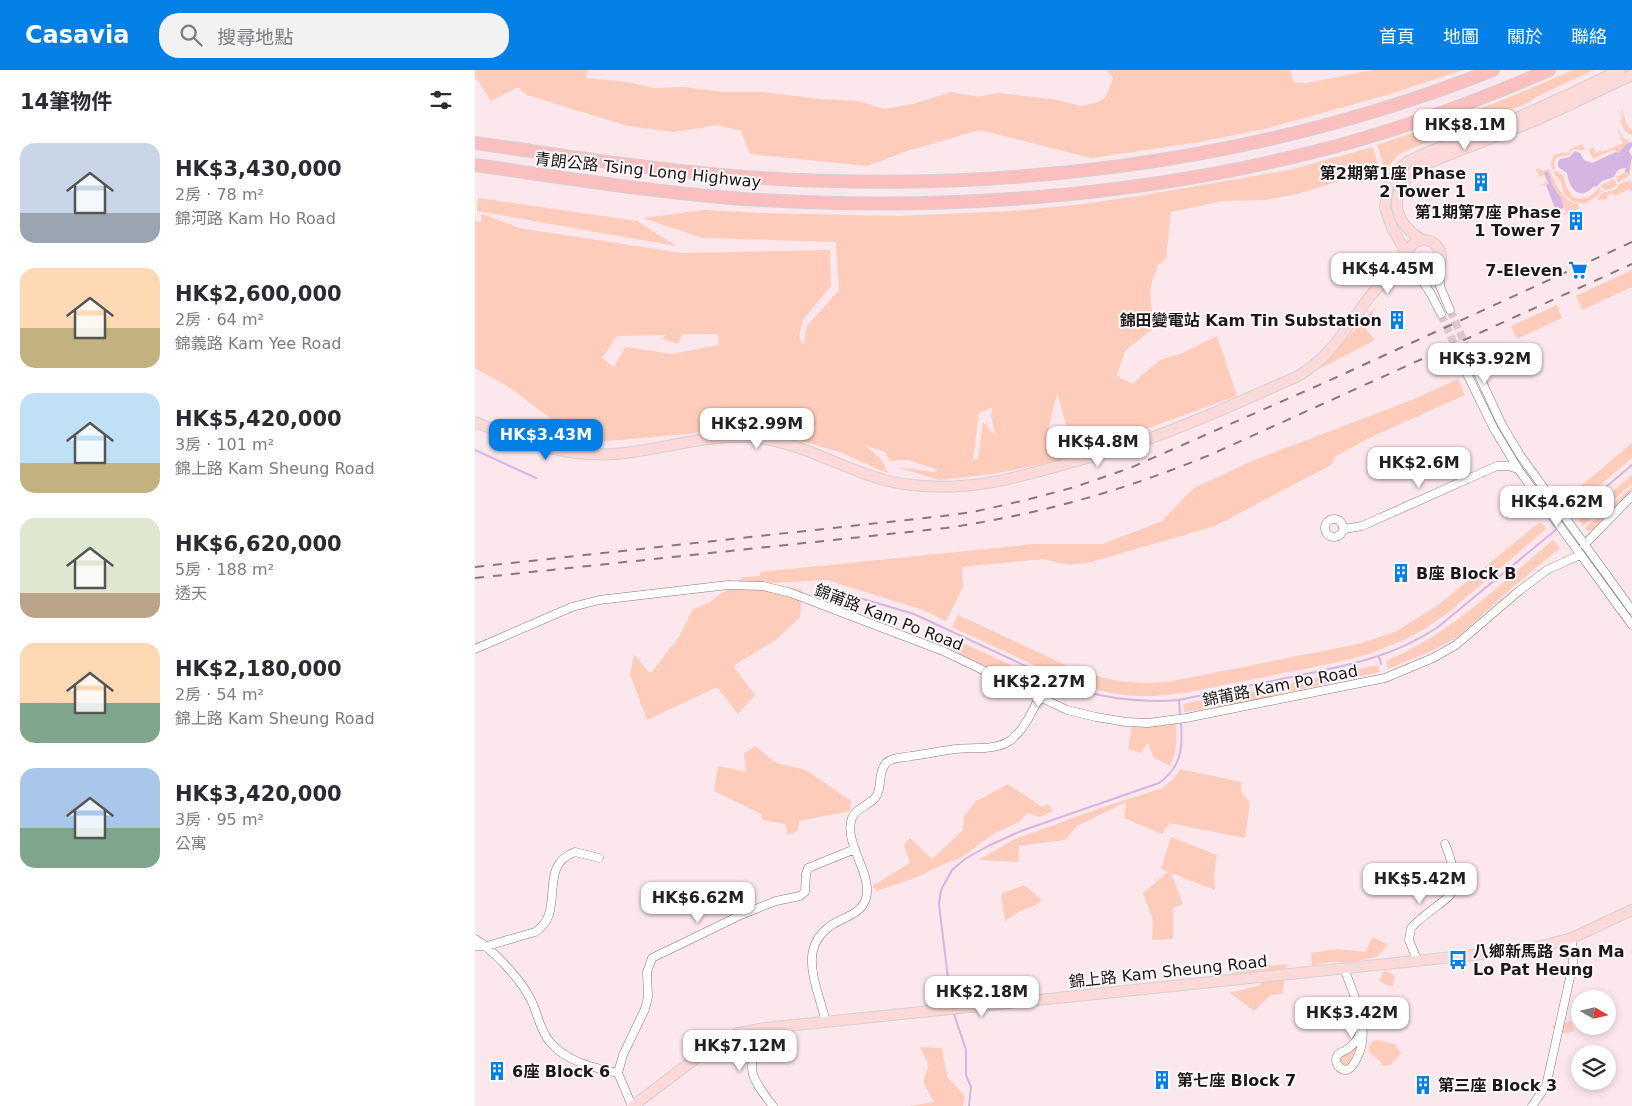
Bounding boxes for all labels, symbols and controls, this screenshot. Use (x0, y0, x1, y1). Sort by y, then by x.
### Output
search box (159, 13, 509, 58)
text: Casavia (25, 21, 129, 49)
icon: search (177, 21, 205, 49)
text: 搜尋地點 (217, 26, 293, 48)
text: 首頁 (1379, 26, 1415, 47)
text: 地圖 (1443, 26, 1479, 47)
text: 關於 (1507, 26, 1543, 47)
text: 聯絡 (1571, 26, 1607, 47)
icon: filters (427, 86, 455, 114)
text: 14筆物件 (20, 90, 112, 114)
pin: HK$8.1M (1419, 108, 1511, 151)
text: HK$8.1M (1424, 115, 1506, 134)
street label: 青朗公路 Tsing Long Highway (534, 149, 762, 192)
text: HK$3,430,000 (175, 157, 342, 181)
icon: home (60, 163, 120, 223)
place label: 第2期第1座 Phase 2 Tower 1 (1320, 164, 1466, 201)
building icon: 第2期第1座 Phase 2 Tower 1 (1470, 171, 1492, 193)
text: 2房 · 78 m² (175, 185, 264, 204)
place label: 第1期第7座 Phase 1 Tower 7 (1415, 203, 1561, 240)
text: 錦河路 Kam Ho Road (175, 209, 336, 228)
building icon: 第1期第7座 Phase 1 Tower 7 (1565, 210, 1587, 232)
pin: HK$4.45M (1336, 252, 1440, 295)
text: HK$4.45M (1342, 259, 1434, 278)
supermarket icon: 7-Eleven (1567, 259, 1589, 281)
place label: 7-Eleven (1485, 261, 1563, 280)
text: HK$2,600,000 (175, 282, 342, 306)
icon: home (60, 288, 120, 348)
building icon: 錦田變電站 Kam Tin Substation (1386, 309, 1408, 331)
text: 2房 · 64 m² (175, 310, 264, 329)
place label: 錦田變電站 Kam Tin Substation (1120, 311, 1382, 330)
text: 錦義路 Kam Yee Road (175, 334, 341, 353)
pin: HK$3.92M (1433, 342, 1537, 385)
text: HK$3.92M (1439, 349, 1531, 368)
text: HK$5,420,000 (175, 407, 342, 431)
pin: HK$2.99M (705, 408, 809, 450)
icon: home (60, 413, 120, 473)
text: HK$2.99M (711, 414, 803, 433)
pin: HK$3.43M (494, 418, 598, 461)
text: HK$3.43M (500, 425, 592, 444)
pin: HK$4.8M (1052, 426, 1144, 468)
text: HK$4.8M (1057, 432, 1139, 451)
text: 3房 · 101 m² (175, 435, 274, 454)
pin: HK$2.6M (1373, 446, 1465, 489)
text: HK$2.6M (1378, 453, 1460, 472)
text: 錦上路 Kam Sheung Road (175, 459, 375, 478)
pin: HK$4.62M (1505, 486, 1609, 528)
text: HK$4.62M (1511, 492, 1603, 511)
text: HK$6,620,000 (175, 532, 342, 556)
icon: home (60, 538, 120, 598)
text: 5房 · 188 m² (175, 560, 274, 579)
building icon: B座 Block B (1390, 562, 1412, 584)
place label: B座 Block B (1416, 564, 1516, 583)
street label: 錦莆路 Kam Po Road (812, 580, 966, 655)
text: 透天 (175, 584, 207, 603)
text: HK$2,180,000 (175, 657, 342, 681)
street label: 錦莆路 Kam Po Road (1201, 661, 1359, 710)
icon: home (60, 663, 120, 723)
pin: HK$2.27M (987, 666, 1091, 708)
text: HK$2.27M (993, 672, 1085, 691)
text: 2房 · 54 m² (175, 685, 264, 704)
text: 錦上路 Kam Sheung Road (175, 709, 375, 728)
text: HK$3,420,000 (175, 782, 342, 806)
icon: home (60, 788, 120, 848)
text: 3房 · 95 m² (175, 810, 264, 829)
text: 公寓 (175, 834, 207, 853)
pin: HK$5.42M (1368, 862, 1472, 905)
text: HK$5.42M (1374, 869, 1466, 888)
pin: HK$6.62M (646, 882, 750, 924)
text: HK$6.62M (652, 888, 744, 907)
place label: 八鄉新馬路 San Ma Lo Pat Heung (1473, 942, 1625, 979)
bus stop icon: 八鄉新馬路 San Ma Lo Pat Heung (1447, 949, 1469, 971)
street label: 錦上路 Kam Sheung Road (1068, 952, 1268, 991)
pin: HK$2.18M (930, 976, 1034, 1018)
text: HK$2.18M (936, 982, 1028, 1001)
north arrow (1571, 990, 1616, 1035)
map controls (1571, 990, 1616, 1090)
pin: HK$3.42M (1300, 996, 1404, 1039)
text: HK$3.42M (1306, 1003, 1398, 1022)
pin: HK$7.12M (688, 1030, 792, 1072)
text: HK$7.12M (694, 1036, 786, 1055)
button: layers (1571, 1045, 1616, 1090)
building icon: 6座 Block 6 (486, 1060, 508, 1082)
place label: 6座 Block 6 (512, 1062, 610, 1081)
building icon: 第七座 Block 7 (1151, 1069, 1173, 1091)
place label: 第七座 Block 7 (1177, 1071, 1296, 1090)
building icon: 第三座 Block 3 (1412, 1074, 1434, 1096)
place label: 第三座 Block 3 (1438, 1076, 1557, 1095)

